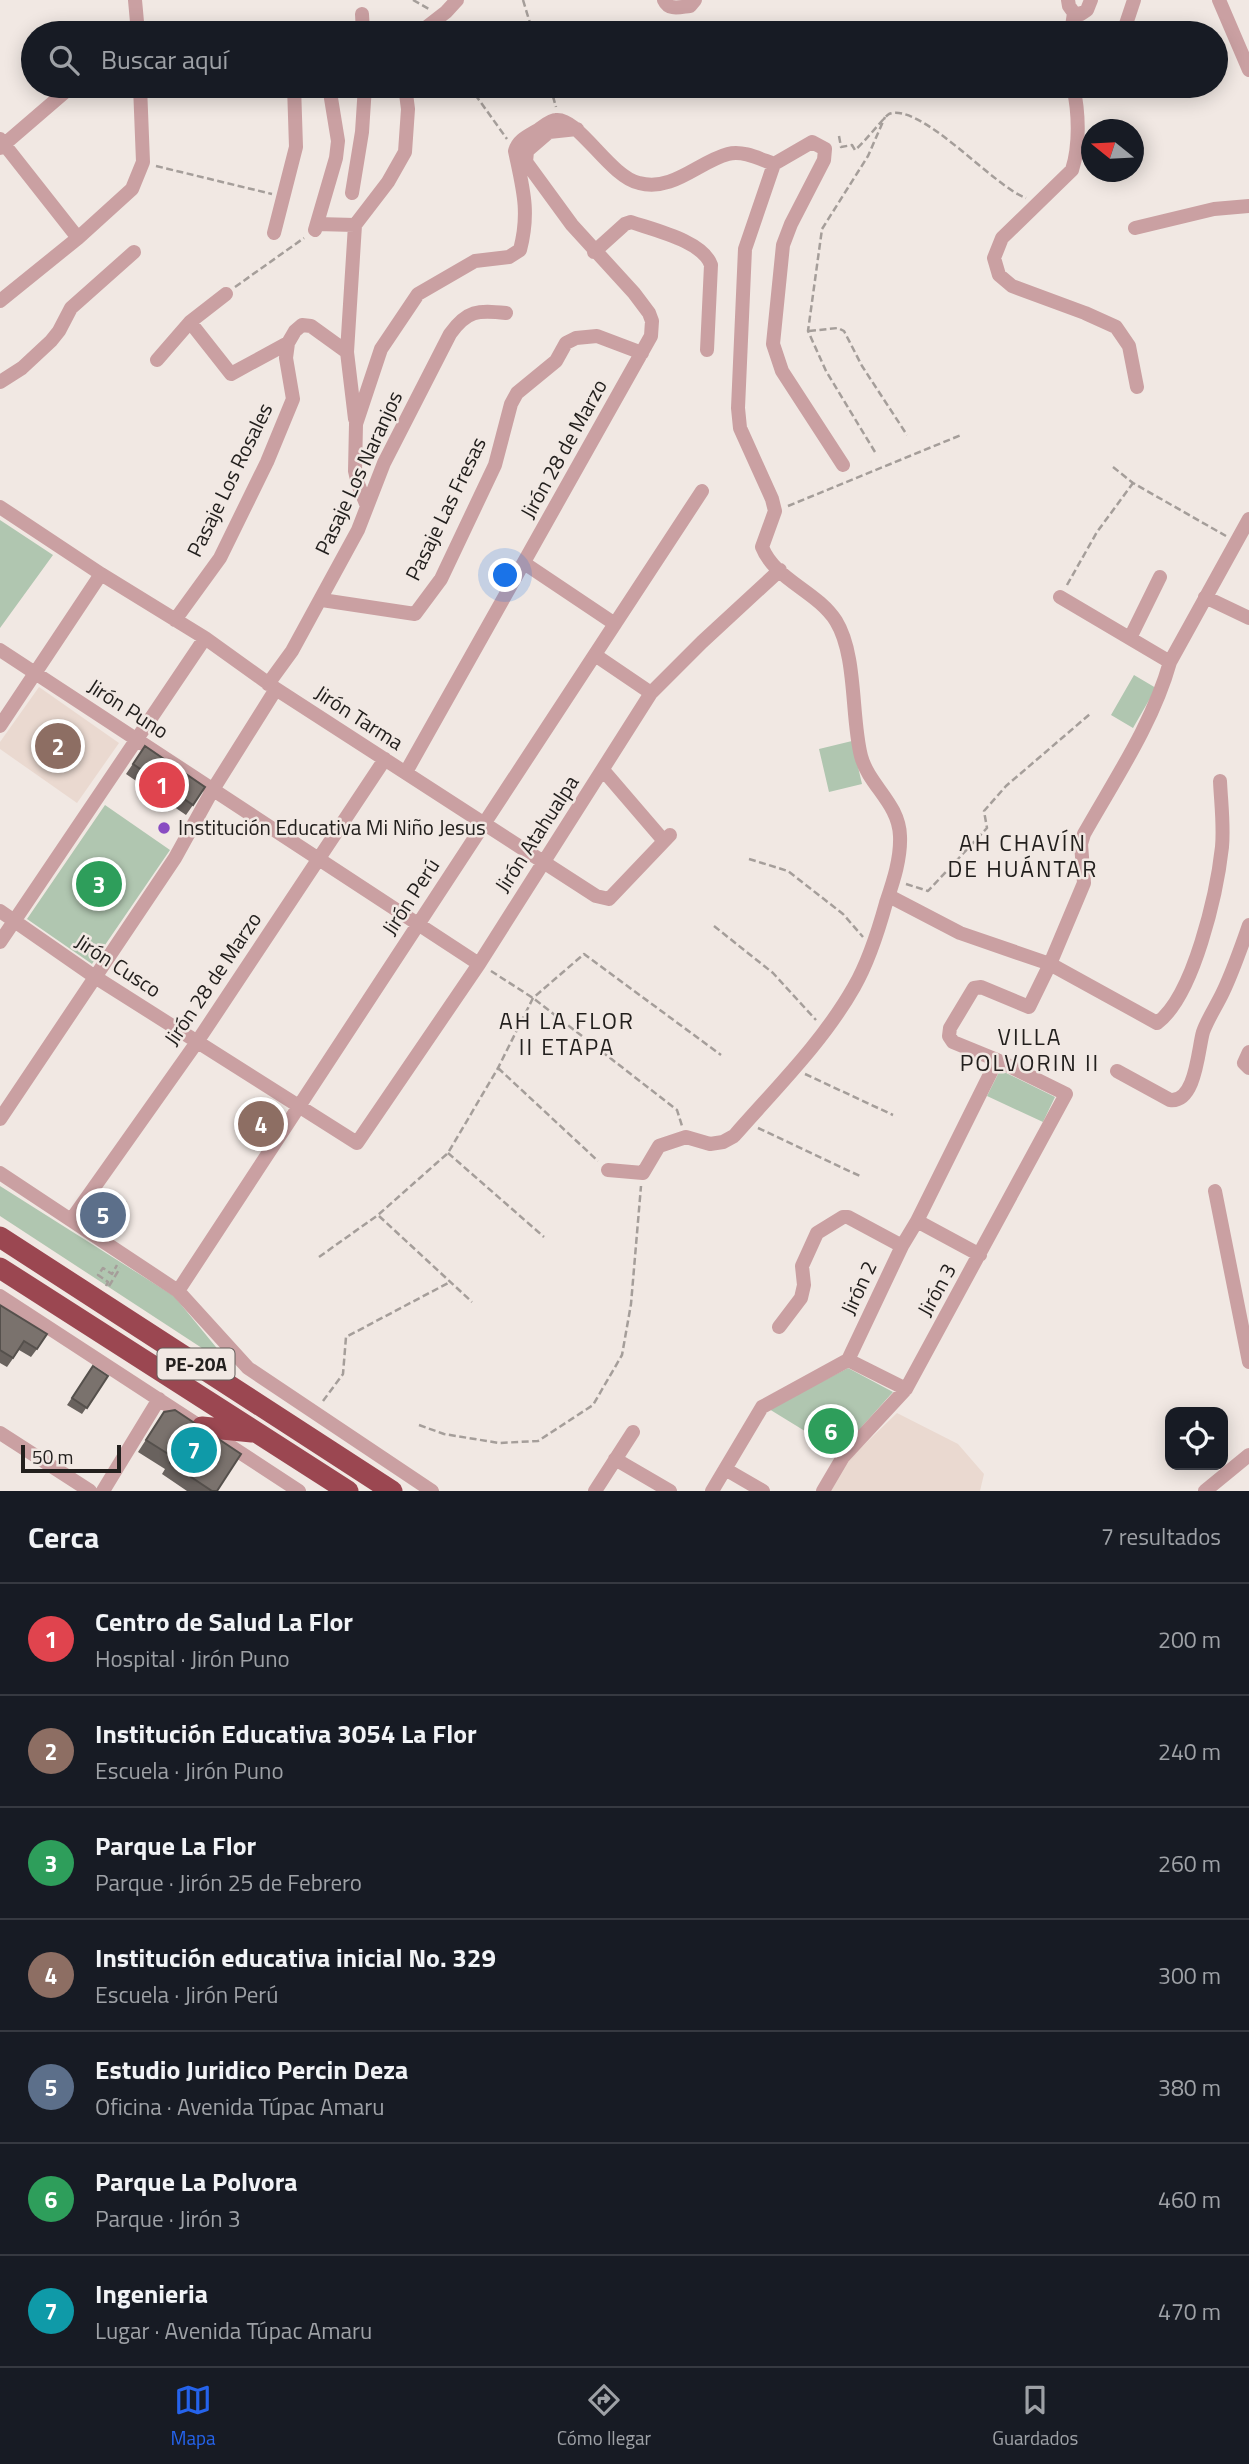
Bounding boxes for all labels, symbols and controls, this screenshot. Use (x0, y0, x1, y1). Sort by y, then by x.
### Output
search box (21, 21, 1228, 98)
text: Buscar aquí (101, 40, 228, 79)
icon: search (45, 41, 83, 79)
north arrow (1081, 119, 1144, 182)
street label: Jirón 28 de Marzo (512, 373, 615, 524)
street label: Pasaje Los Naranjos (306, 385, 410, 560)
street label: Pasaje Los Rosales (178, 397, 280, 562)
street label: Pasaje Las Fresas (396, 431, 494, 586)
your location (488, 558, 522, 592)
street label: Jirón Puno (82, 670, 175, 746)
street label: Jirón Tarma (309, 677, 410, 758)
pin: 2 (35, 720, 81, 772)
pin: 1 (139, 759, 185, 811)
street label: Jirón Atahualpa (486, 768, 586, 898)
place label: Institución Educativa Mi Niño Jesus (178, 811, 486, 843)
marker: Institución Educativa Mi Niño Jesus (156, 820, 172, 836)
district label: AH CHAVÍN DE HUÁNTAR (948, 825, 1098, 886)
street label: Jirón Perú (373, 852, 447, 941)
pin: 3 (76, 858, 122, 910)
street label: Jirón 28 de Marzo (156, 905, 269, 1052)
street label: Jirón Cusco (69, 925, 168, 1005)
district label: AH LA FLOR II ETAPA (499, 1003, 635, 1064)
district label: VILLA POLVORIN II (960, 1019, 1100, 1080)
pin: 4 (238, 1098, 284, 1150)
pin: 5 (80, 1189, 126, 1241)
street label: Jirón 2 (832, 1255, 885, 1320)
street label: Jirón 3 (908, 1257, 964, 1322)
road number: PE-20A (158, 1348, 234, 1380)
pin: 6 (808, 1405, 854, 1457)
map controls (1165, 1407, 1228, 1470)
button: locate (1165, 1407, 1228, 1470)
pin: 7 (171, 1424, 217, 1476)
scale bar (21, 1442, 121, 1474)
text: 50 m (32, 1442, 73, 1471)
text: Cerca (28, 1514, 99, 1560)
text: 7 resultados (1101, 1519, 1221, 1554)
text: Centro de Salud La Flor (95, 1602, 353, 1641)
text: 1 (45, 1622, 57, 1657)
text: 200 m (1158, 1622, 1221, 1657)
text: Hospital · Jirón Puno (95, 1641, 290, 1676)
text: Institución Educativa 3054 La Flor (95, 1714, 477, 1753)
text: 2 (45, 1734, 57, 1769)
text: 240 m (1158, 1734, 1221, 1769)
text: Escuela · Jirón Puno (95, 1753, 284, 1788)
text: Parque La Flor (95, 1826, 256, 1865)
text: 3 (45, 1846, 57, 1881)
text: 260 m (1158, 1846, 1221, 1881)
text: Parque · Jirón 25 de Febrero (95, 1865, 362, 1900)
text: Institución educativa inicial No. 329 (95, 1938, 496, 1977)
text: 4 (45, 1958, 57, 1993)
text: 300 m (1158, 1958, 1221, 1993)
text: Escuela · Jirón Perú (95, 1977, 279, 2012)
text: Estudio Juridico Percin Deza (95, 2050, 408, 2089)
text: 5 (45, 2070, 57, 2105)
text: 380 m (1158, 2070, 1221, 2105)
text: Oficina · Avenida Túpac Amaru (95, 2089, 384, 2124)
text: Parque La Polvora (95, 2162, 298, 2201)
text: 6 (45, 2182, 57, 2217)
text: 460 m (1158, 2182, 1221, 2217)
text: Parque · Jirón 3 (95, 2201, 241, 2236)
text: Ingenieria (95, 2274, 208, 2313)
text: 7 (45, 2294, 57, 2329)
text: 470 m (1158, 2294, 1221, 2329)
text: Lugar · Avenida Túpac Amaru (95, 2313, 372, 2348)
tab: Mapa (171, 2381, 216, 2452)
tab: Cómo llegar (557, 2381, 651, 2452)
tab: Guardados (992, 2381, 1078, 2452)

